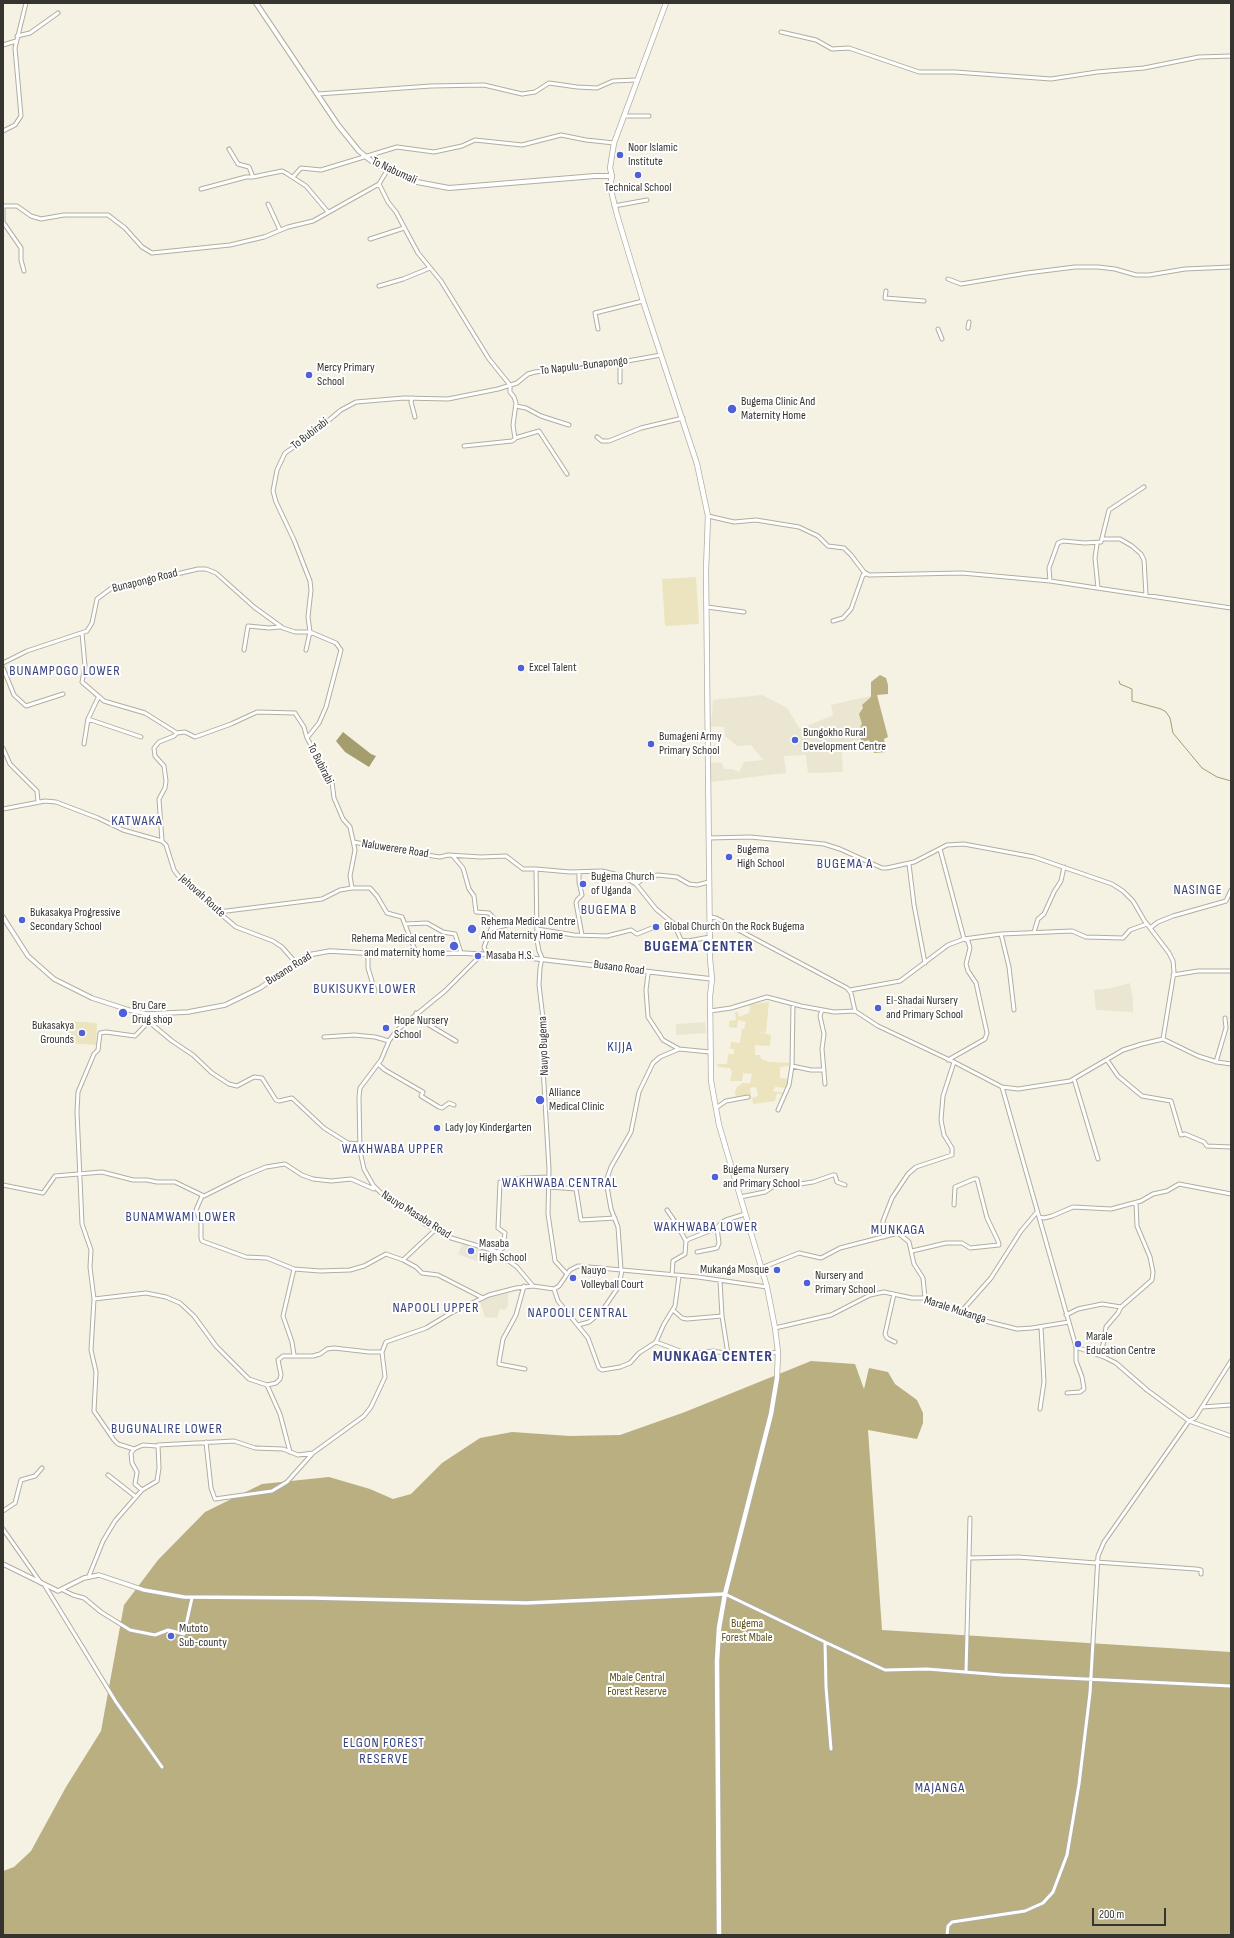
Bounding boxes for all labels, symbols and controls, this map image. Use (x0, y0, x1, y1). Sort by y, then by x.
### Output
place label: Noor Islamic Institute (628, 141, 678, 169)
marker: Noor Islamic Institute (615, 150, 625, 160)
street label: To Nabumali (369, 154, 419, 188)
marker: Technical School (633, 170, 643, 180)
place label: Technical School (605, 181, 671, 195)
street label: To Napulu-Bunapongo (539, 353, 629, 379)
place label: Mercy Primary School (317, 361, 375, 389)
marker: Mercy Primary School (304, 370, 314, 380)
place label: Bugema Clinic And Maternity Home (741, 395, 815, 423)
marker: Bugema Clinic And Maternity Home (726, 403, 738, 415)
street label: To Bubirabi (288, 415, 332, 453)
street label: Bunapongo Road (111, 566, 179, 596)
place label: Excel Talent (529, 661, 577, 675)
district label: BUNAMPOGO LOWER (9, 663, 121, 679)
marker: Excel Talent (516, 663, 526, 673)
place label: Bungokho Rural Development Centre (803, 726, 886, 754)
place label: Bumageni Army Primary School (659, 730, 722, 758)
marker: Bungokho Rural Development Centre (790, 735, 800, 745)
marker: Bumageni Army Primary School (646, 739, 656, 749)
street label: To Bubirabi (304, 741, 336, 787)
district label: KATWAKA (111, 813, 163, 829)
street label: Naluwerere Road (361, 837, 429, 861)
place label: Bugema High School (737, 843, 784, 871)
marker: Bugema High School (724, 852, 734, 862)
district label: BUGEMA A (817, 856, 873, 872)
place label: Bugema Church of Uganda (591, 870, 654, 898)
street label: Jehovah Route (176, 872, 228, 920)
marker: Bugema Church of Uganda (578, 879, 588, 889)
district label: NASINGE (1174, 882, 1222, 898)
district label: BUGEMA B (581, 902, 637, 918)
place label: Bukasakya Progressive Secondary School (30, 906, 120, 934)
marker: Bukasakya Progressive Secondary School (17, 915, 27, 925)
place label: Rehema Medical Centre And Maternity Home (481, 915, 575, 943)
place label: Global Church On the Rock Bugema (664, 920, 804, 934)
marker: Global Church On the Rock Bugema (651, 922, 661, 932)
marker: Rehema Medical Centre And Maternity Home (466, 923, 478, 935)
place label: Rehema Medical centre and maternity home (351, 932, 445, 960)
district label: BUGEMA CENTER (644, 937, 754, 957)
marker: Rehema Medical centre and maternity home (448, 940, 460, 952)
street label: Busano Road (263, 949, 315, 989)
place label: Masaba H.S. (486, 949, 534, 963)
marker: Masaba H.S. (473, 951, 483, 961)
street label: Busano Road (593, 958, 645, 978)
district label: BUKISUKYE LOWER (313, 981, 417, 997)
place label: El-Shadai Nursery and Primary School (886, 994, 963, 1022)
place label: Bru Care Drug shop (132, 999, 172, 1027)
marker: El-Shadai Nursery and Primary School (873, 1003, 883, 1013)
marker: Bru Care Drug shop (117, 1007, 129, 1019)
place label: Hope Nursery School (394, 1014, 448, 1042)
street label: Nauyo Bugema (536, 1016, 552, 1076)
place label: Bukasakya Grounds (32, 1019, 74, 1047)
marker: Hope Nursery School (381, 1023, 391, 1033)
marker: Bukasakya Grounds (77, 1028, 87, 1038)
district label: KIJJA (607, 1039, 633, 1055)
place label: Alliance Medical Clinic (549, 1086, 604, 1114)
marker: Alliance Medical Clinic (534, 1094, 546, 1106)
place label: Lady Joy Kindergarten (445, 1121, 532, 1135)
marker: Lady Joy Kindergarten (432, 1123, 442, 1133)
district label: WAKHWABA UPPER (342, 1141, 444, 1157)
place label: Bugema Nursery and Primary School (723, 1163, 800, 1191)
marker: Bugema Nursery and Primary School (710, 1172, 720, 1182)
district label: WAKHWABA CENTRAL (502, 1175, 618, 1191)
street label: Nauyo Masaba Road (379, 1188, 453, 1242)
district label: BUNAMWAMI LOWER (126, 1209, 236, 1225)
district label: WAKHWABA LOWER (654, 1219, 758, 1235)
district label: MUNKAGA (871, 1222, 925, 1238)
place label: Masaba High School (479, 1237, 526, 1265)
marker: Masaba High School (466, 1246, 476, 1256)
place label: Mukanga Mosque (700, 1263, 769, 1277)
place label: Nauyo Volleyball Court (581, 1264, 644, 1292)
marker: Mukanga Mosque (772, 1265, 782, 1275)
place label: Nursery and Primary School (815, 1269, 875, 1297)
marker: Nauyo Volleyball Court (568, 1273, 578, 1283)
marker: Nursery and Primary School (802, 1278, 812, 1288)
street label: Marale Mukanga (922, 1293, 988, 1327)
district label: NAPOOLI UPPER (392, 1300, 480, 1316)
district label: NAPOOLI CENTRAL (528, 1305, 628, 1321)
place label: Marale Education Centre (1086, 1330, 1156, 1358)
marker: Marale Education Centre (1073, 1339, 1083, 1349)
district label: MUNKAGA CENTER (653, 1347, 773, 1367)
district label: BUGUNALIRE LOWER (111, 1421, 223, 1437)
park label: Bugema Forest Mbale (721, 1617, 773, 1645)
place label: Mutoto Sub-county (179, 1622, 227, 1650)
marker: Mutoto Sub-county (166, 1631, 176, 1641)
park label: Mbale Central Forest Reserve (607, 1671, 667, 1699)
district label: ELGON FOREST RESERVE (343, 1735, 425, 1768)
district label: MAJANGA (915, 1780, 965, 1796)
scale bar (1094, 1900, 1168, 1926)
text: 200 m (1099, 1907, 1124, 1922)

